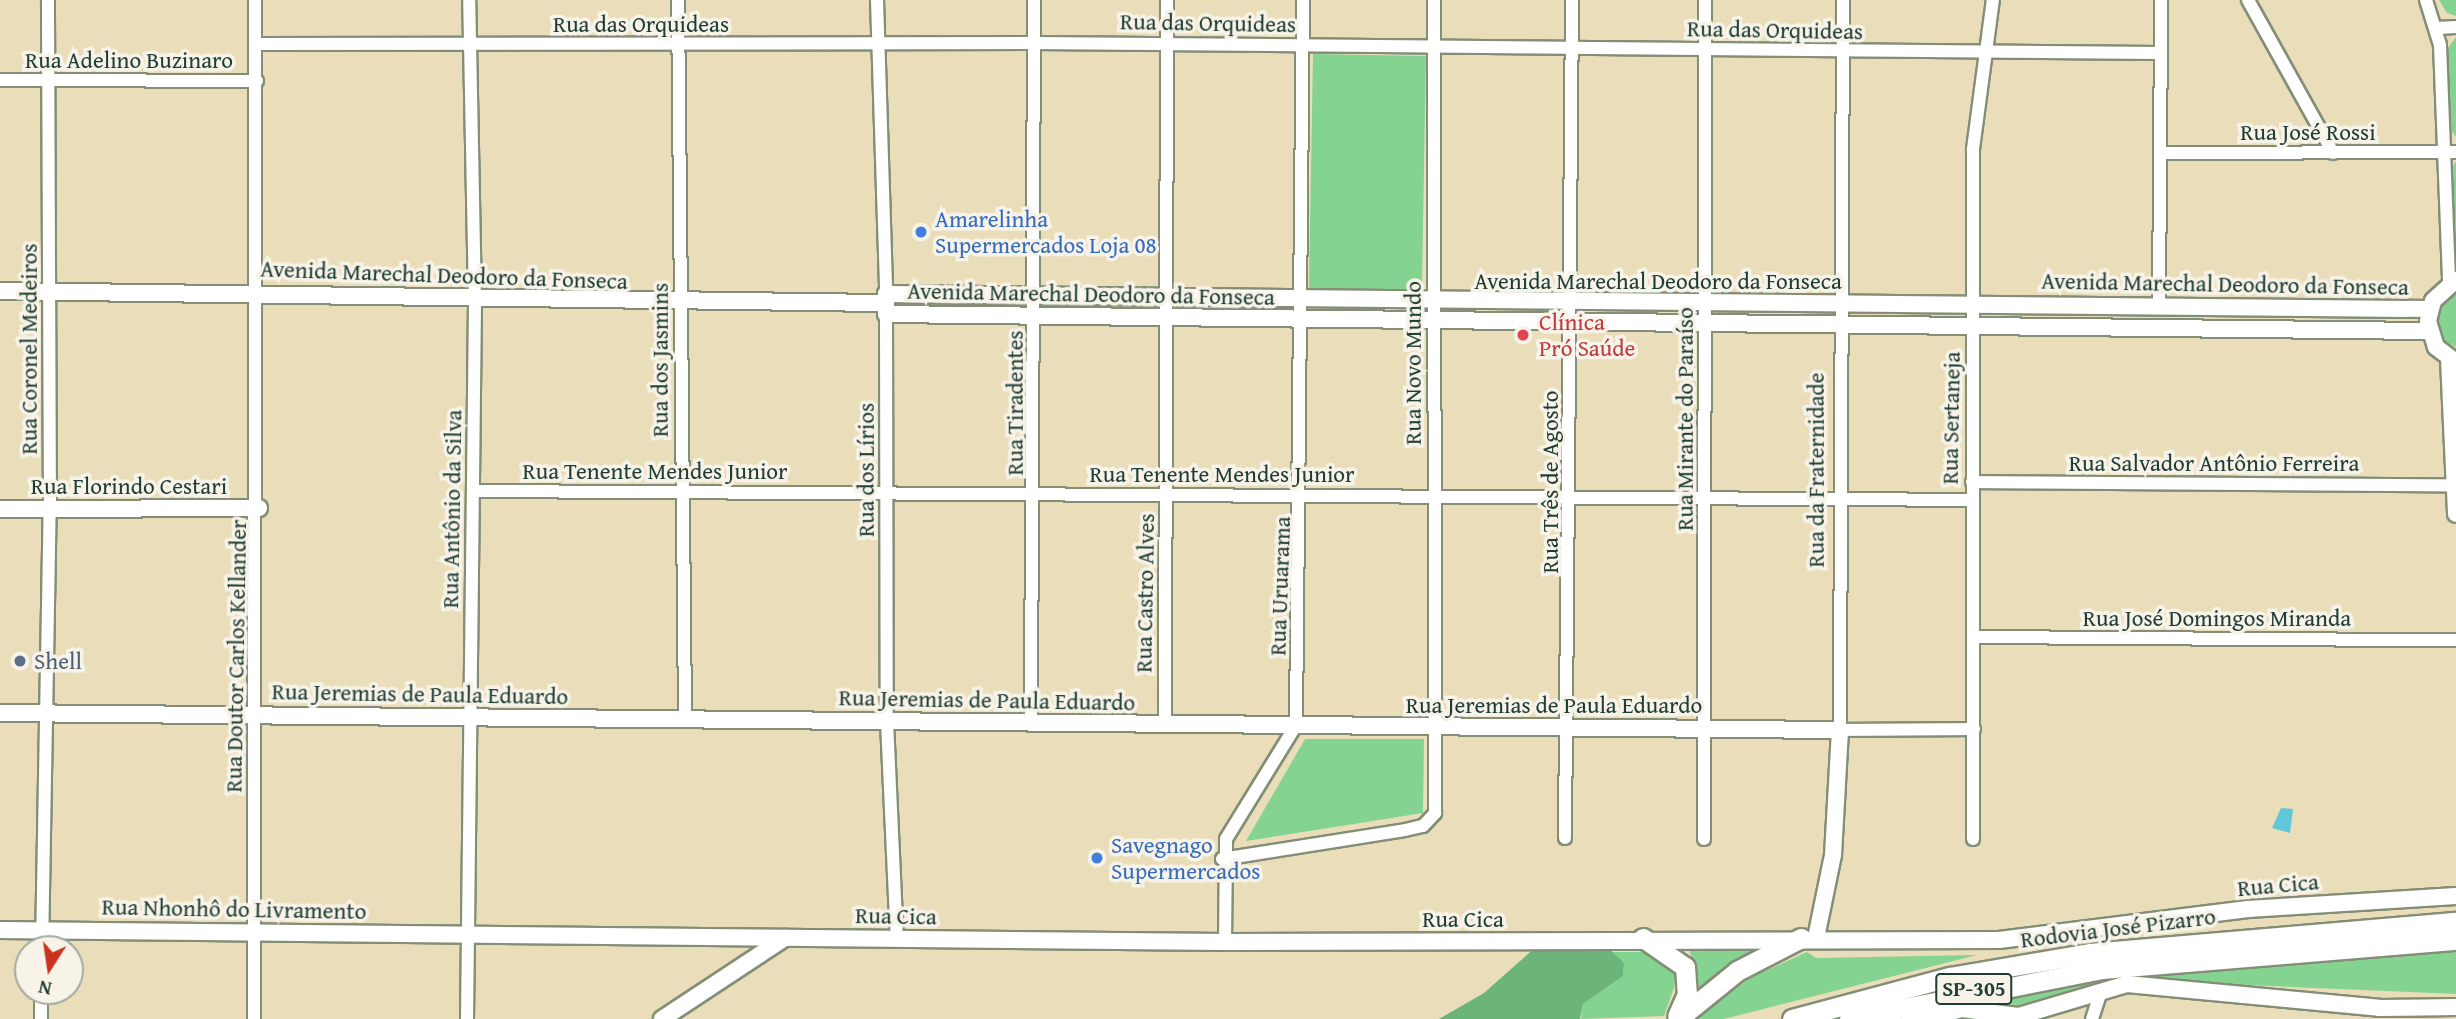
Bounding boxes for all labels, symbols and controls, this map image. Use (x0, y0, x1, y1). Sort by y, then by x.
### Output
street label: Rua das Orquideas (1120, 8, 1296, 38)
street label: Rua das Orquideas (553, 10, 729, 38)
street label: Rua das Orquideas (1687, 15, 1863, 45)
street label: Rua Adelino Buzinaro (25, 46, 233, 74)
street label: Rua José Rossi (2240, 118, 2376, 146)
place label: Amarelinha Supermercados Loja 08 (935, 205, 1157, 259)
marker: Amarelinha Supermercados Loja 08 (913, 224, 929, 240)
street label: Rua Coronel Medeiros (15, 243, 43, 455)
street label: Avenida Marechal Deodoro da Fonseca (260, 255, 628, 295)
street label: Avenida Marechal Deodoro da Fonseca (1474, 267, 1842, 295)
street label: Avenida Marechal Deodoro da Fonseca (2041, 267, 2409, 301)
street label: Avenida Marechal Deodoro da Fonseca (907, 277, 1275, 311)
street label: Rua Novo Mundo (1399, 281, 1427, 445)
street label: Rua dos Jasmins (646, 283, 674, 437)
street label: Rua Mirante do Paraíso (1671, 307, 1699, 531)
place label: Clínica Pró Saúde (1539, 308, 1635, 362)
marker: Clínica Pró Saúde (1513, 325, 1533, 345)
street label: Rua Tiradentes (1001, 330, 1029, 476)
street label: Rua Sertaneja (1936, 351, 1966, 485)
street label: Rua da Fraternidade (1802, 372, 1830, 568)
street label: Rua Três de Agosto (1536, 390, 1564, 574)
street label: Rua dos Lírios (852, 403, 880, 537)
street label: Rua Antônio da Silva (436, 409, 468, 609)
street label: Rua Salvador Antônio Ferreira (2069, 449, 2359, 477)
street label: Rua Tenente Mendes Junior (522, 457, 788, 485)
street label: Rua Tenente Mendes Junior (1089, 460, 1355, 488)
street label: Rua Florindo Cestari (31, 472, 227, 500)
street label: Rua Castro Alves (1130, 513, 1160, 673)
street label: Rua Uruarama (1264, 516, 1296, 656)
street label: Rua Doutor Carlos Kellander (220, 519, 252, 793)
street label: Rua José Domingos Miranda (2083, 604, 2351, 632)
place label: Shell (34, 647, 82, 675)
marker: Shell (12, 653, 28, 669)
street label: Rua Jeremias de Paula Eduardo (271, 678, 569, 710)
street label: Rua Jeremias de Paula Eduardo (838, 684, 1136, 716)
street label: Rua Jeremias de Paula Eduardo (1406, 691, 1702, 719)
place label: Savegnago Supermercados (1111, 831, 1260, 885)
marker: Savegnago Supermercados (1089, 850, 1105, 866)
street label: Rua Cica (2236, 868, 2320, 902)
street label: Rua Nhonhô do Livramento (101, 893, 367, 925)
street label: Rua Cica (855, 901, 937, 931)
street label: Rodovia José Pizarro (2019, 902, 2217, 954)
street label: Rua Cica (1422, 905, 1504, 933)
north arrow (14, 935, 84, 1005)
road number: SP-305 (1934, 972, 2014, 1006)
text: N (36, 974, 54, 1004)

